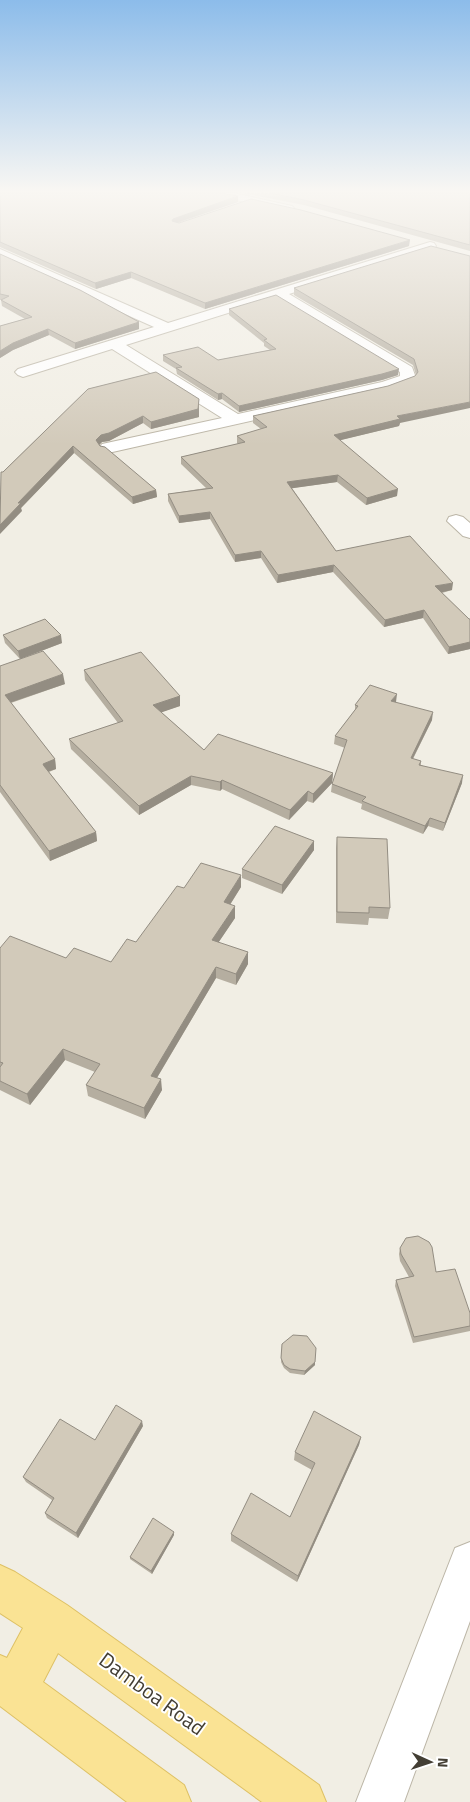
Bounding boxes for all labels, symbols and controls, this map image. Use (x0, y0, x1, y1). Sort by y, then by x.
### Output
street label: Damboa Road (93, 1644, 212, 1743)
north arrow (405, 1737, 455, 1787)
text: N (433, 1757, 454, 1768)

